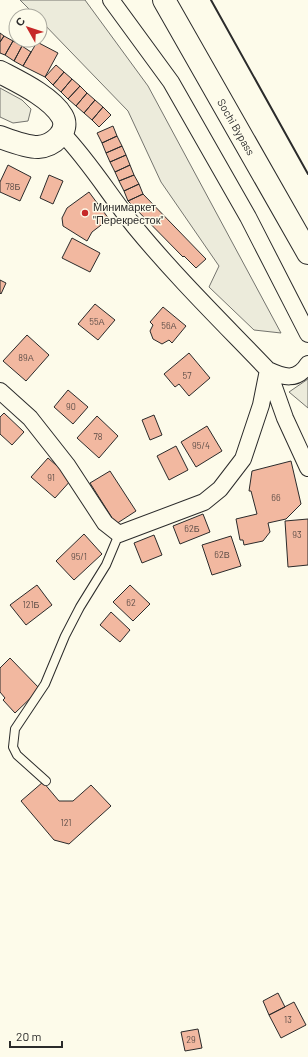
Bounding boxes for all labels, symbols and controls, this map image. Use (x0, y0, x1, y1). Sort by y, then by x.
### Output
north arrow (8, 8, 48, 48)
text: С (12, 14, 27, 29)
street label: Sochi Bypass (215, 96, 258, 157)
house number: 78Б (6, 181, 21, 192)
place label: Минимаркет "Перекресток" (93, 200, 164, 226)
marker: Минимаркет "Перекресток" (80, 208, 90, 218)
house number: 55А (89, 316, 105, 327)
house number: 56А (161, 320, 177, 331)
house number: 89А (18, 352, 34, 363)
house number: 57 (183, 370, 192, 381)
house number: 90 (66, 401, 76, 412)
house number: 78 (94, 431, 103, 442)
house number: 95/4 (192, 440, 210, 451)
house number: 91 (47, 472, 55, 483)
house number: 66 (271, 492, 281, 503)
house number: 62Б (184, 523, 200, 534)
house number: 93 (292, 529, 302, 540)
house number: 62В (214, 549, 230, 560)
house number: 95/1 (71, 551, 87, 562)
house number: 62 (126, 597, 136, 608)
house number: 121Б (23, 599, 40, 610)
house number: 121 (61, 817, 72, 828)
house number: 13 (284, 1014, 292, 1025)
scale bar (10, 1023, 62, 1049)
text: 20 m (16, 1029, 42, 1043)
house number: 29 (186, 1034, 196, 1045)

